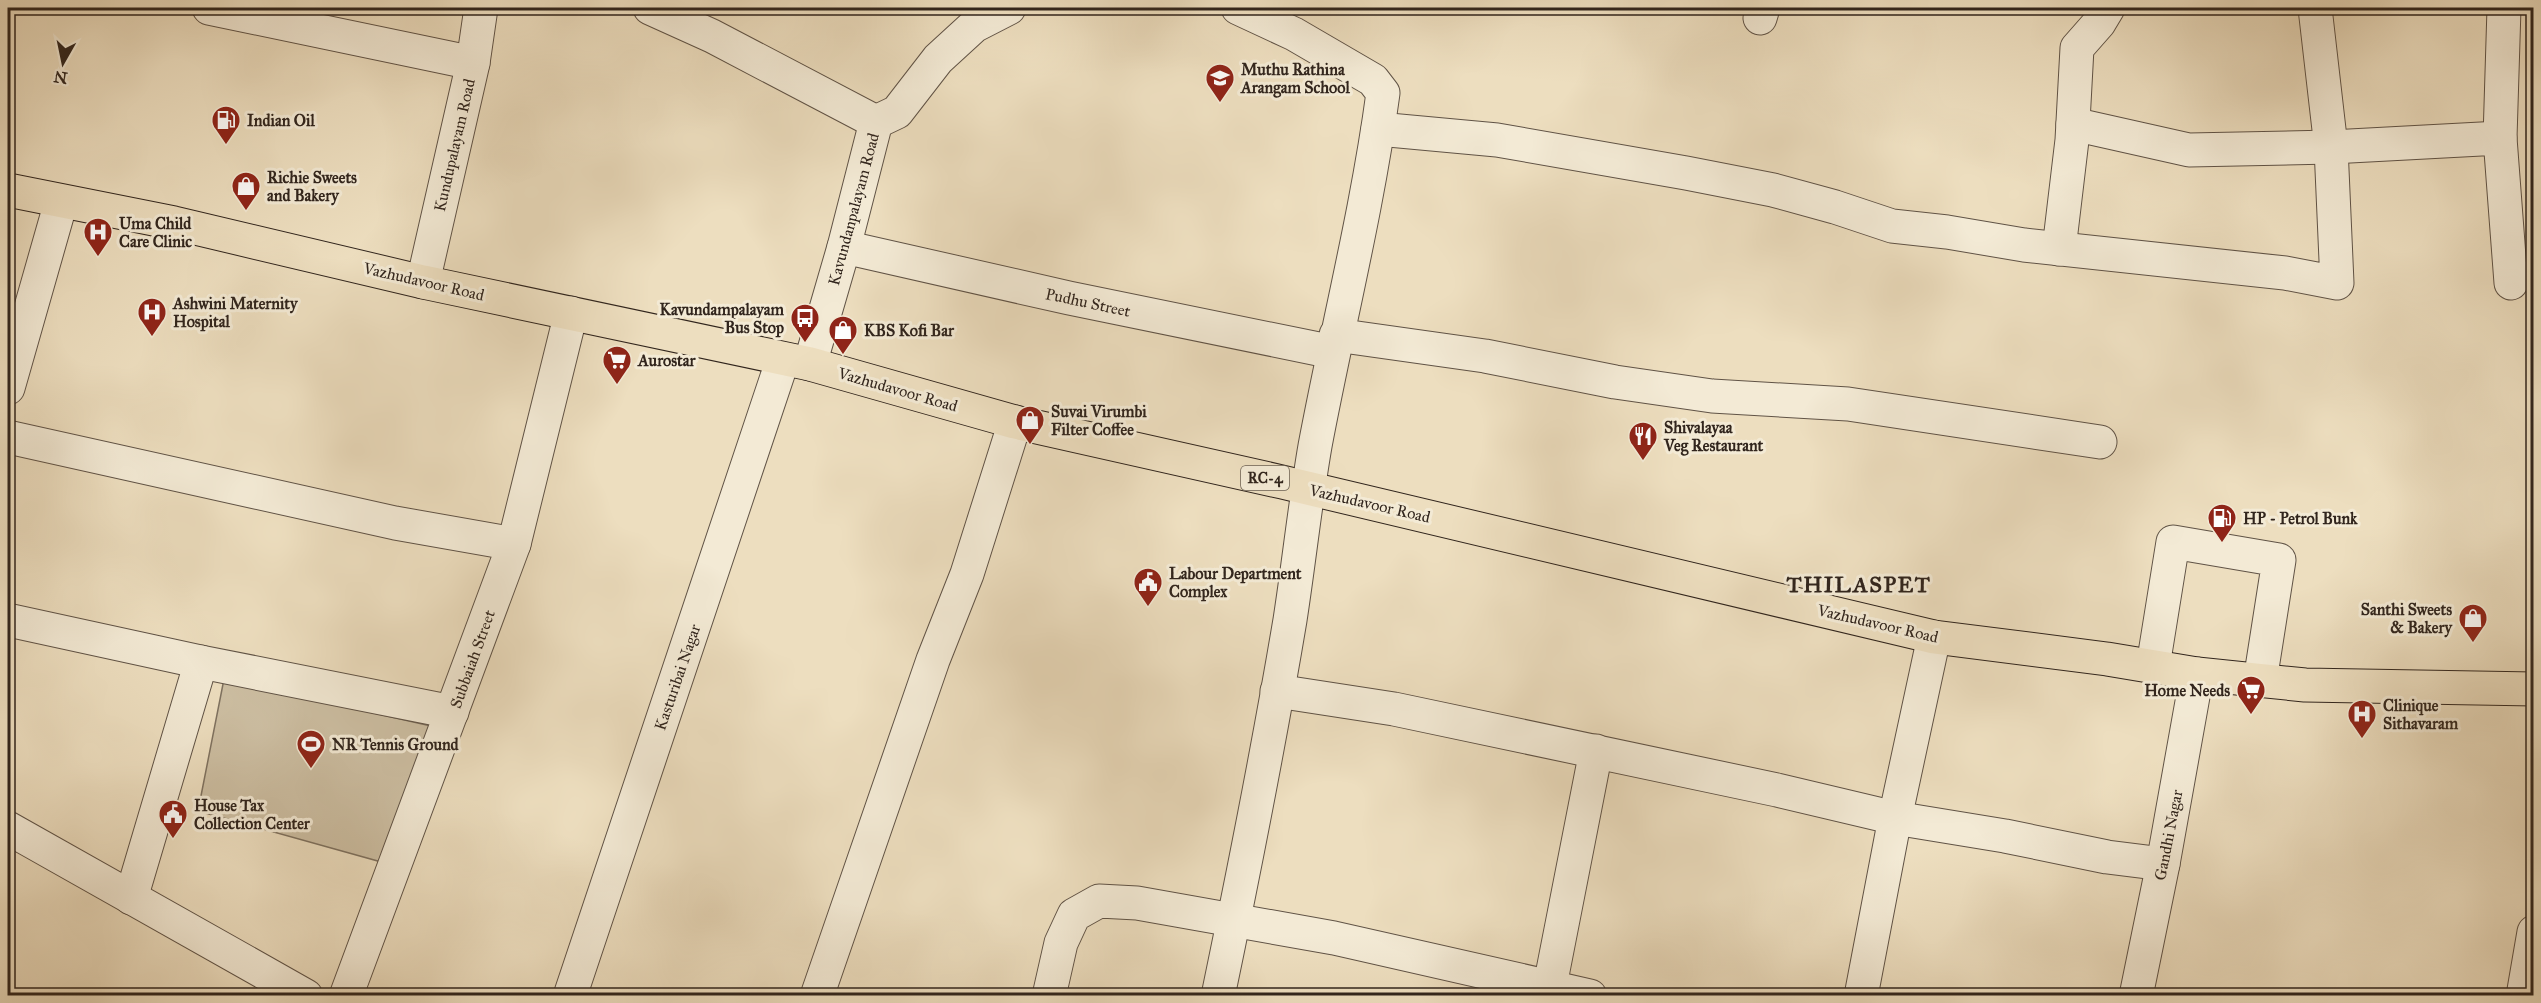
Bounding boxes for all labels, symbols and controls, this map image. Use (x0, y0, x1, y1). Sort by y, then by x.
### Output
north arrow (33, 33, 93, 93)
place label: Muthu Rathina Arangam School (1240, 60, 1350, 98)
school or university icon: Muthu Rathina Arangam School (1204, 62, 1236, 104)
text: N (52, 67, 69, 88)
street label: Kundupalayam Road (430, 77, 479, 213)
fuel station icon: Indian Oil (210, 104, 242, 146)
place label: Indian Oil (247, 111, 315, 130)
street label: Kavundanpalayam Road (824, 131, 883, 287)
place label: Richie Sweets and Bakery (267, 168, 357, 206)
shop icon: Richie Sweets and Bakery (230, 170, 262, 212)
place label: Uma Child Care Clinic (119, 214, 192, 251)
hospital icon: Uma Child Care Clinic (82, 216, 114, 258)
street label: Vazhudavoor Road (361, 258, 486, 305)
street label: Pudhu Street (1044, 284, 1132, 321)
place label: Ashwini Maternity Hospital (172, 294, 299, 332)
hospital icon: Ashwini Maternity Hospital (136, 296, 168, 338)
place label: Kavundampalayam Bus Stop (660, 300, 785, 338)
bus stop icon: Kavundampalayam Bus Stop (789, 302, 821, 344)
shop icon: KBS Kofi Bar (827, 314, 859, 356)
place label: KBS Kofi Bar (864, 321, 955, 340)
supermarket icon: Aurostar (601, 344, 633, 386)
place label: Aurostar (637, 351, 696, 370)
street label: Vazhudavoor Road (835, 363, 960, 416)
place label: Suvai Virumbi Filter Coffee (1051, 402, 1147, 439)
shop icon: Suvai Virumbi Filter Coffee (1014, 404, 1046, 446)
place label: Shivalayaa Veg Restaurant (1663, 418, 1764, 456)
restaurant icon: Shivalayaa Veg Restaurant (1627, 420, 1659, 462)
road number: RC-4 (1241, 466, 1289, 490)
street label: Vazhudavoor Road (1307, 480, 1432, 527)
fuel station icon: HP - Petrol Bunk (2206, 502, 2238, 544)
place label: HP - Petrol Bunk (2243, 509, 2358, 528)
place label: Labour Department Complex (1169, 564, 1302, 602)
public building icon: Labour Department Complex (1132, 566, 1164, 608)
district label: THILASPET (1786, 571, 1931, 598)
street label: Vazhudavoor Road (1815, 600, 1940, 647)
place label: Santhi Sweets & Bakery (2361, 600, 2454, 638)
shop icon: Santhi Sweets & Bakery (2457, 602, 2489, 644)
street label: Subbaiah Street (446, 607, 499, 711)
street label: Kasturibai Nagar (650, 622, 705, 733)
supermarket icon: Home Needs (2235, 674, 2267, 716)
place label: Home Needs (2144, 681, 2230, 700)
place label: Clinique Sithavaram (2383, 696, 2459, 733)
hospital icon: Clinique Sithavaram (2346, 698, 2378, 740)
sports icon: NR Tennis Ground (295, 728, 327, 770)
place label: NR Tennis Ground (332, 735, 460, 754)
street label: Gandhi Nagar (2150, 788, 2188, 882)
place label: House Tax Collection Center (194, 796, 311, 833)
public building icon: House Tax Collection Center (157, 798, 189, 840)

